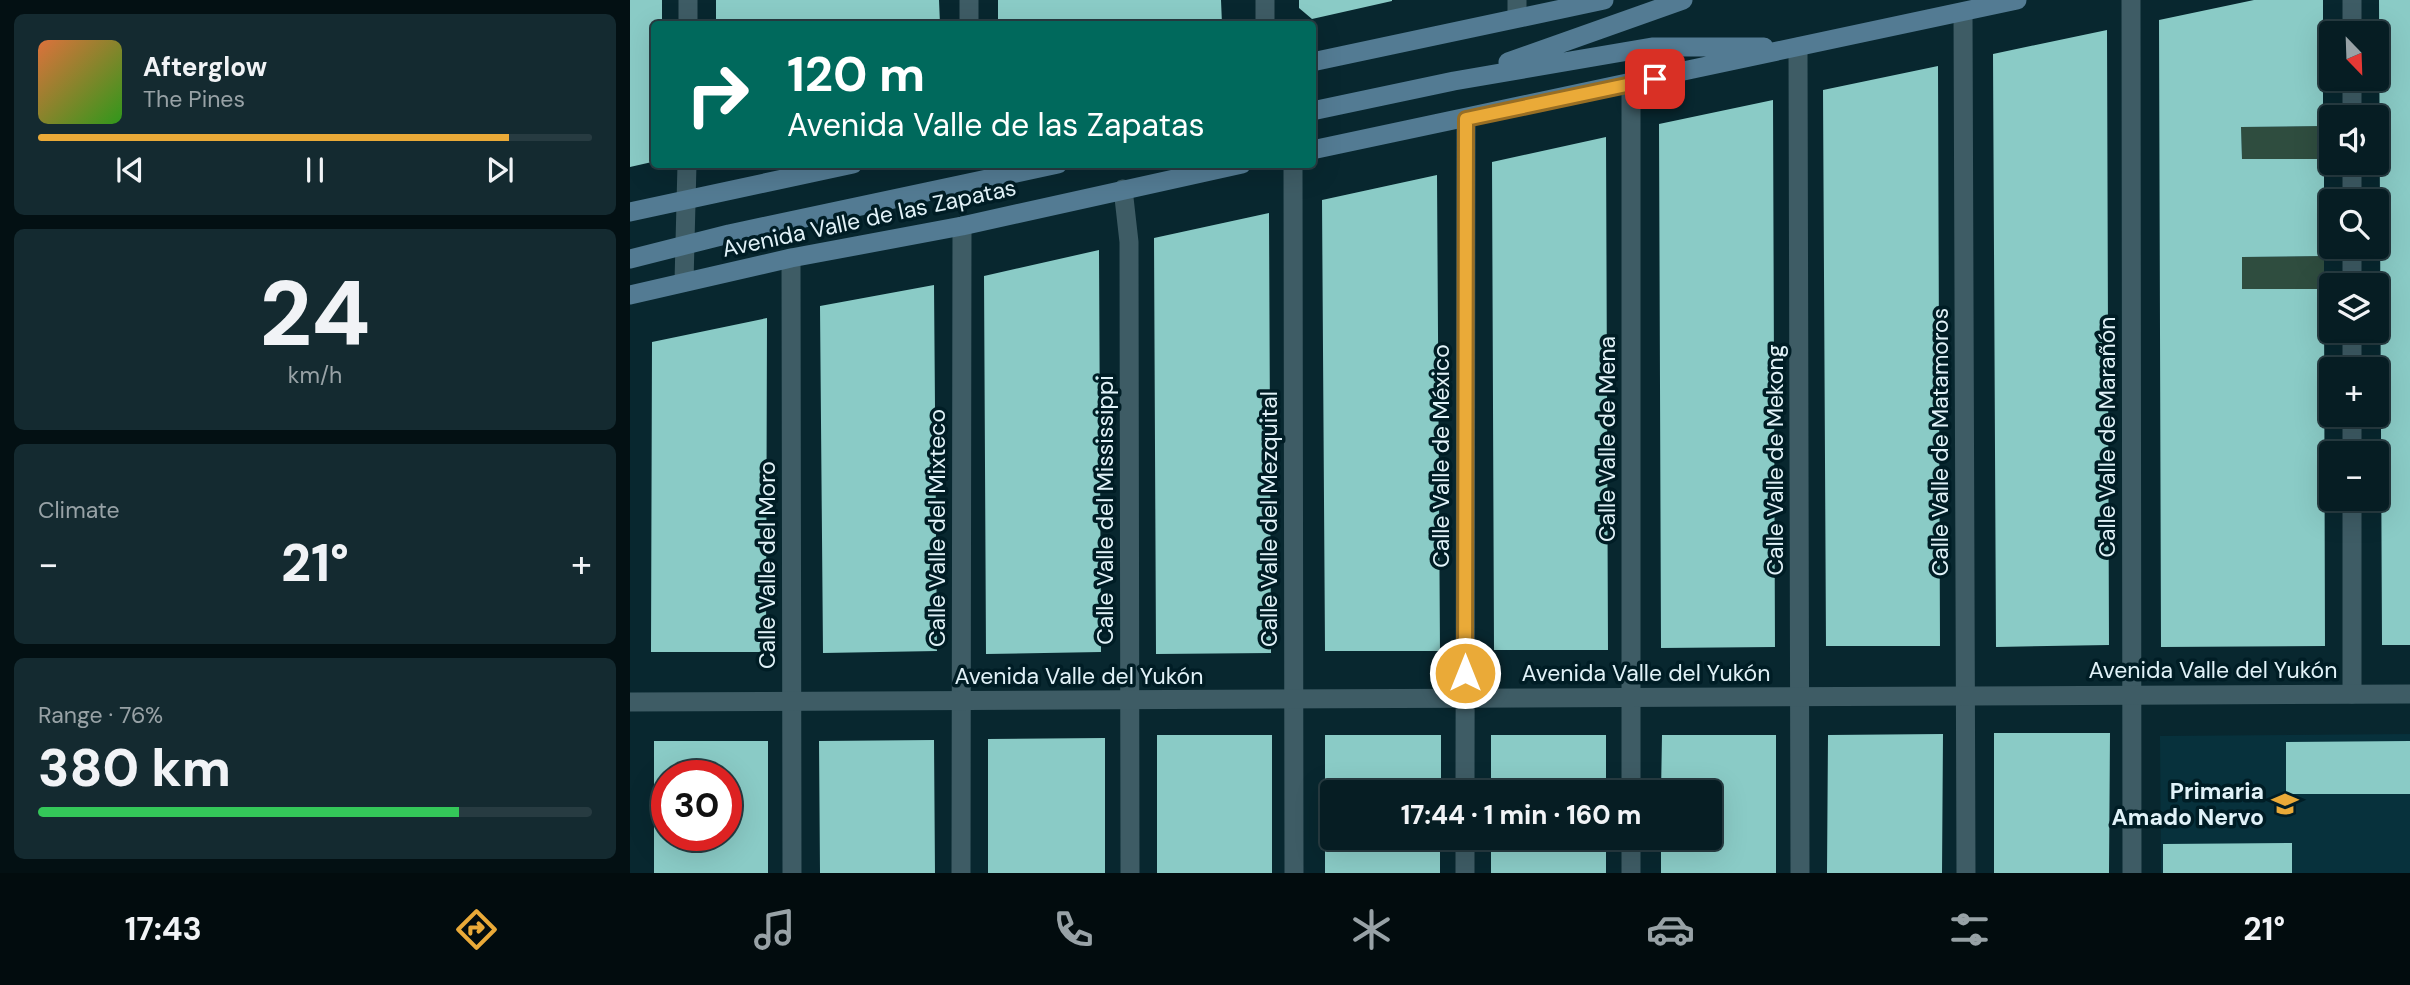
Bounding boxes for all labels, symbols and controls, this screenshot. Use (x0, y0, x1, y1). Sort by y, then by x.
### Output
north arrow (2319, 21, 2389, 91)
map controls (2319, 21, 2389, 511)
text: 120 m (787, 42, 925, 106)
icon: right (672, 49, 763, 140)
pin (1625, 49, 1685, 109)
text: Afterglow (143, 50, 267, 84)
icon: arrive (1636, 60, 1674, 98)
text: The Pines (143, 84, 245, 114)
text: Avenida Valle de las Zapatas (787, 104, 1204, 146)
button: sound (2319, 105, 2389, 175)
icon: previous (111, 151, 149, 189)
icon: pause (296, 151, 334, 189)
icon: next (481, 151, 519, 189)
street label: Avenida Valle de las Zapatas (719, 172, 1019, 264)
button: search (2319, 189, 2389, 259)
text: 24 (259, 255, 371, 373)
button: layers (2319, 273, 2389, 343)
street label: Calle Valle de Matamoros (1925, 308, 1955, 576)
street label: Calle Valle de Marañón (2092, 316, 2122, 558)
street label: Calle Valle de Mena (1592, 336, 1622, 542)
street label: Calle Valle de México (1426, 344, 1456, 568)
street label: Calle Valle de Mekong (1760, 344, 1790, 575)
button: + (2319, 357, 2389, 427)
text: km/h (288, 360, 342, 390)
street label: Calle Valle del Mississippi (1090, 375, 1120, 645)
street label: Calle Valle del Mezquital (1254, 391, 1284, 647)
street label: Calle Valle del Mixteco (922, 409, 952, 647)
button: − (2319, 441, 2389, 511)
street label: Calle Valle del Moro (752, 461, 782, 669)
text: Climate (38, 495, 120, 525)
text: 21° (281, 529, 349, 597)
text: − (38, 539, 59, 589)
text: + (571, 539, 592, 589)
position arrow (1428, 636, 1502, 710)
street label: Avenida Valle del Yukón (2089, 655, 2337, 685)
street label: Avenida Valle del Yukón (1522, 658, 1770, 688)
street label: Avenida Valle del Yukón (955, 661, 1203, 691)
text: Range · 76% (38, 700, 163, 730)
text: 380 km (38, 734, 231, 802)
speed limit sign: 30 (651, 760, 742, 851)
place label: Primaria Amado Nervo (2112, 776, 2264, 832)
school or university icon: Primaria Amado Nervo (2270, 789, 2300, 819)
text: 17:44 · 1 min · 160 m (1401, 798, 1641, 832)
icon: directions (452, 905, 501, 954)
icon: music (750, 905, 799, 954)
icon: phone (1049, 905, 1098, 954)
icon: climate (1347, 905, 1396, 954)
icon: car (1646, 905, 1695, 954)
icon: filters (1945, 905, 1994, 954)
text: 17:43 (125, 908, 202, 950)
text: 21° (2243, 908, 2285, 950)

